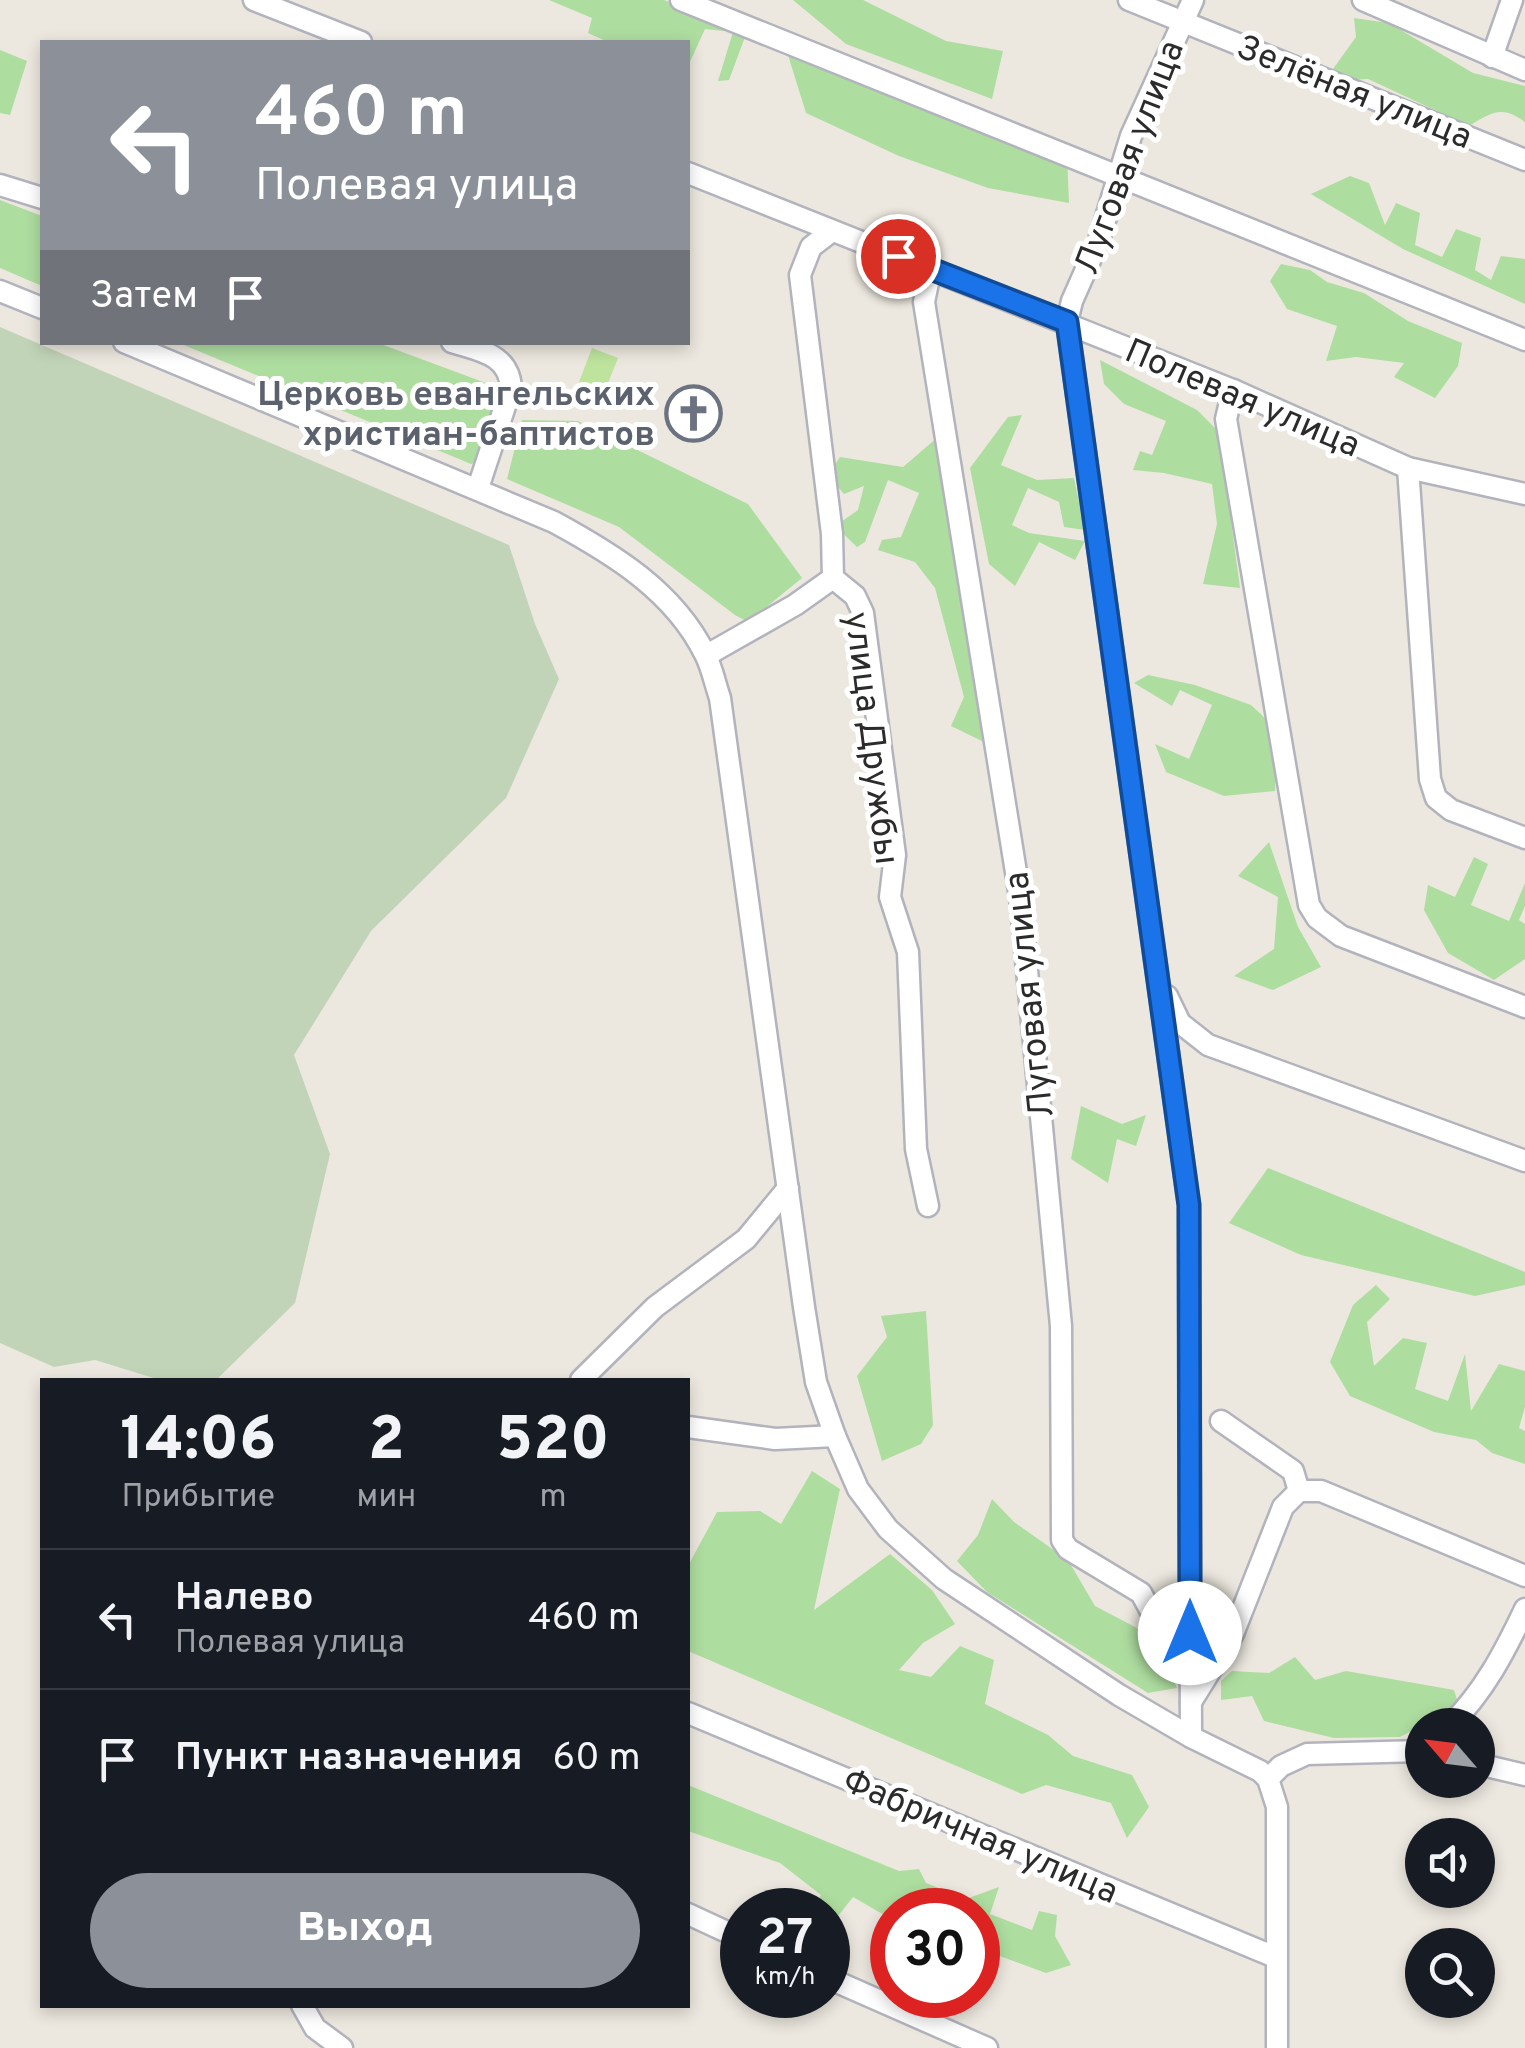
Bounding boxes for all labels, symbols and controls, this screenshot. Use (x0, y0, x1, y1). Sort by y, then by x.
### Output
street label: Зелёная улица (1230, 27, 1478, 161)
street label: Луговая улица (1066, 35, 1196, 281)
text: 460 m (255, 72, 468, 161)
icon: left (90, 80, 220, 210)
text: Полевая улица (255, 159, 578, 216)
pin (856, 214, 941, 299)
icon: arrive (871, 229, 926, 284)
icon: arrive (218, 270, 273, 325)
text: Затем (90, 273, 198, 322)
street label: Полевая улица (1118, 330, 1366, 469)
place label: Церковь евангельских христиан-баптистов (257, 374, 655, 458)
church icon: Церковь евангельских христиан-баптистов (664, 383, 724, 443)
street label: улица Дружбы (833, 610, 907, 867)
street label: Луговая улица (996, 869, 1066, 1120)
text: 14:06 (120, 1405, 276, 1481)
text: 2 (368, 1405, 405, 1481)
text: 520 (497, 1405, 610, 1481)
text: Прибытие (122, 1478, 275, 1518)
text: мин (357, 1478, 416, 1518)
text: m (540, 1478, 567, 1518)
text: Налево (175, 1575, 314, 1624)
position arrow (1138, 1581, 1242, 1685)
icon: left (90, 1592, 145, 1647)
text: 460 m (528, 1595, 640, 1644)
text: Полевая улица (175, 1624, 405, 1664)
north arrow (1405, 1708, 1495, 1798)
map controls (1405, 1708, 1495, 2018)
icon: arrive (90, 1732, 145, 1787)
text: Пункт назначения (175, 1735, 523, 1784)
text: 60 m (553, 1735, 641, 1784)
street label: Фабричная улица (836, 1760, 1124, 1916)
button: sound (1405, 1818, 1495, 1908)
button: Выход (90, 1873, 640, 1988)
speed limit sign: 30 (870, 1888, 1000, 2018)
text: 27 (757, 1909, 813, 1972)
button: search (1405, 1928, 1495, 2018)
text: km/h (755, 1962, 815, 1994)

